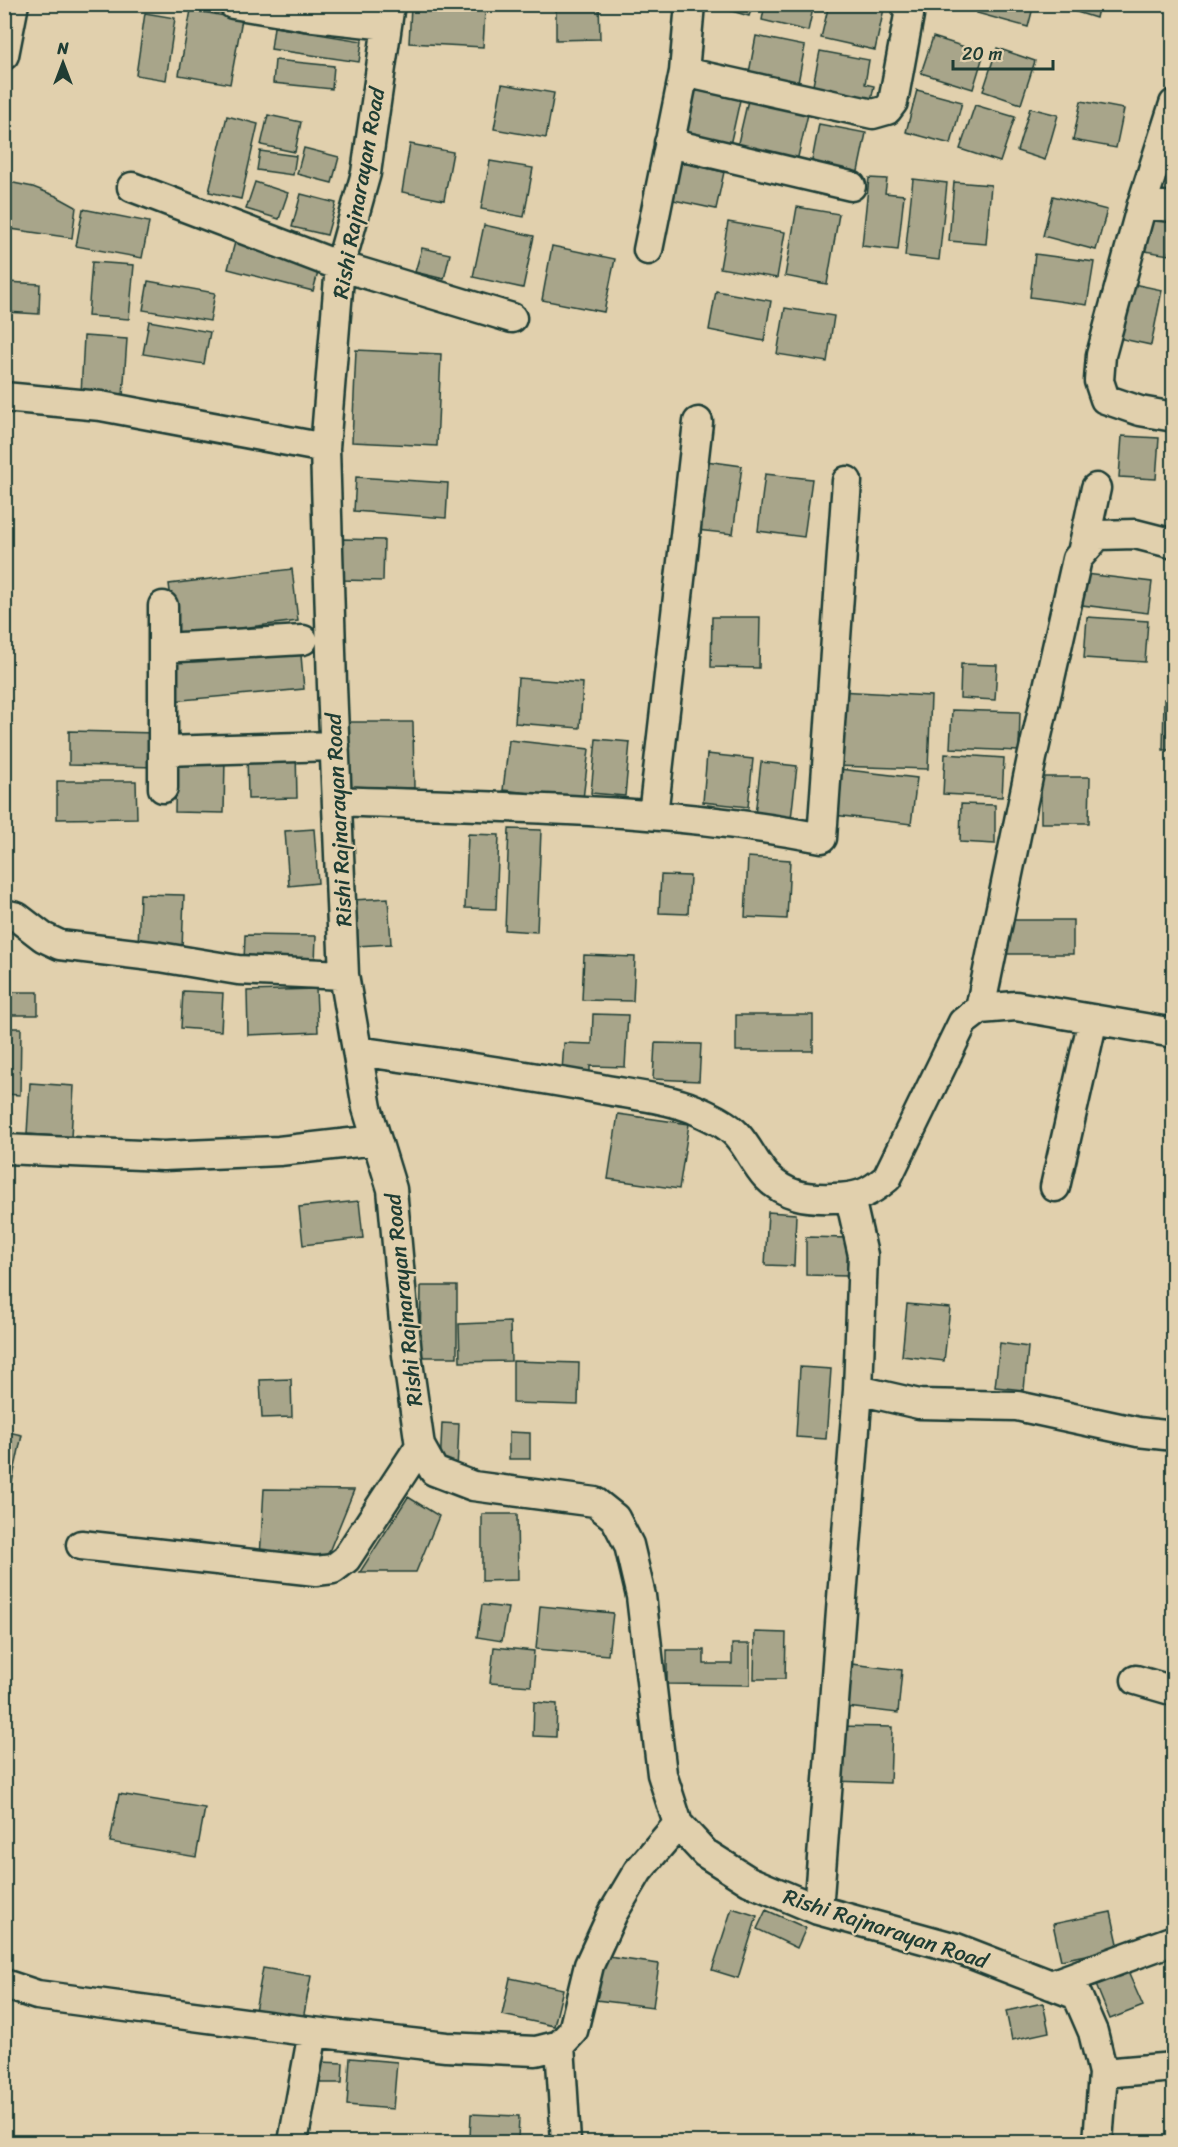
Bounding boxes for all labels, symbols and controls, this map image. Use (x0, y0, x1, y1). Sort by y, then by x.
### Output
north arrow (33, 33, 93, 93)
scale bar (953, 33, 1054, 71)
text: N (56, 34, 69, 63)
text: 20 m (962, 38, 1002, 70)
street label: Rishi Rajnarayan Road (321, 83, 396, 302)
street label: Rishi Rajnarayan Road (313, 711, 364, 928)
street label: Rishi Rajnarayan Road (373, 1190, 434, 1408)
street label: Rishi Rajnarayan Road (778, 1877, 995, 1980)

